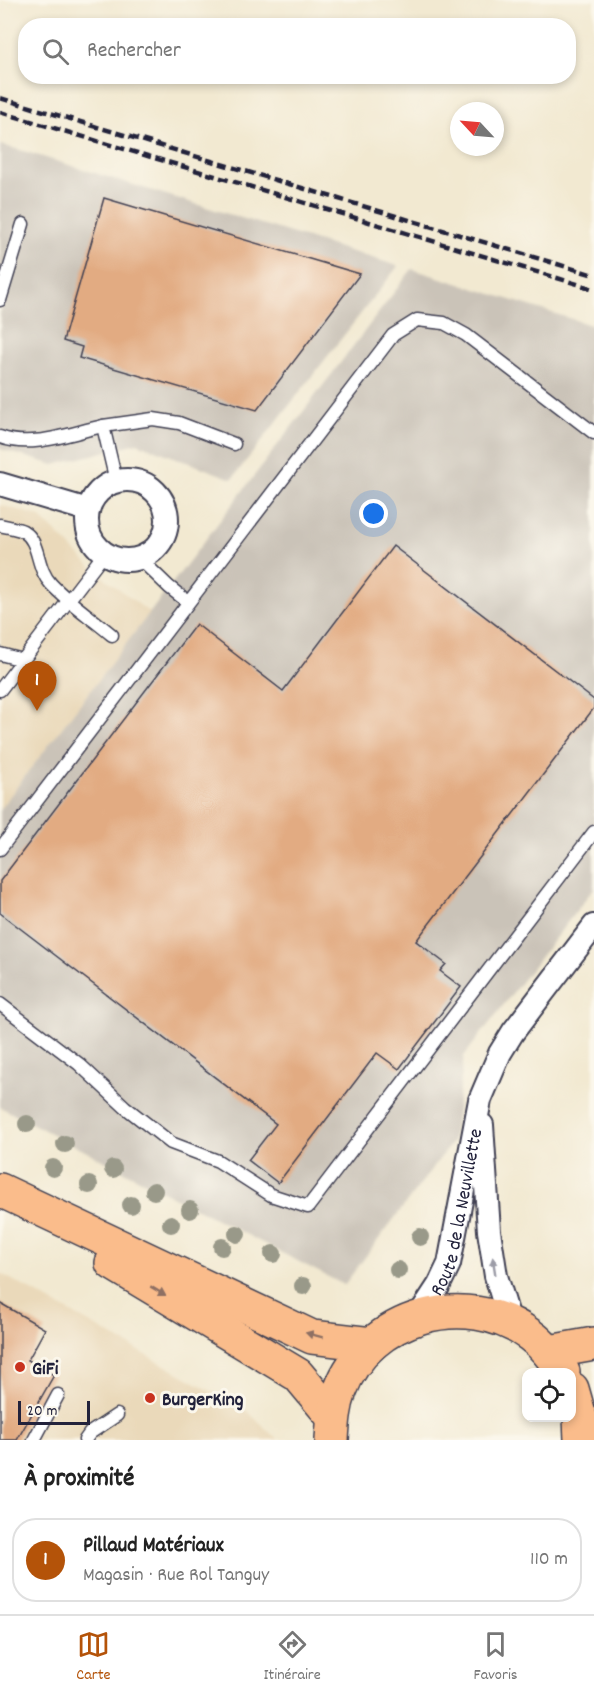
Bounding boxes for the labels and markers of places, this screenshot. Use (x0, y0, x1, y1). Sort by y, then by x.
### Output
pin: 1 (18, 662, 57, 711)
place label: GiFi (32, 1356, 59, 1384)
marker: GiFi (13, 1360, 27, 1374)
place label: BurgerKing (162, 1387, 244, 1415)
marker: BurgerKing (143, 1391, 157, 1405)

